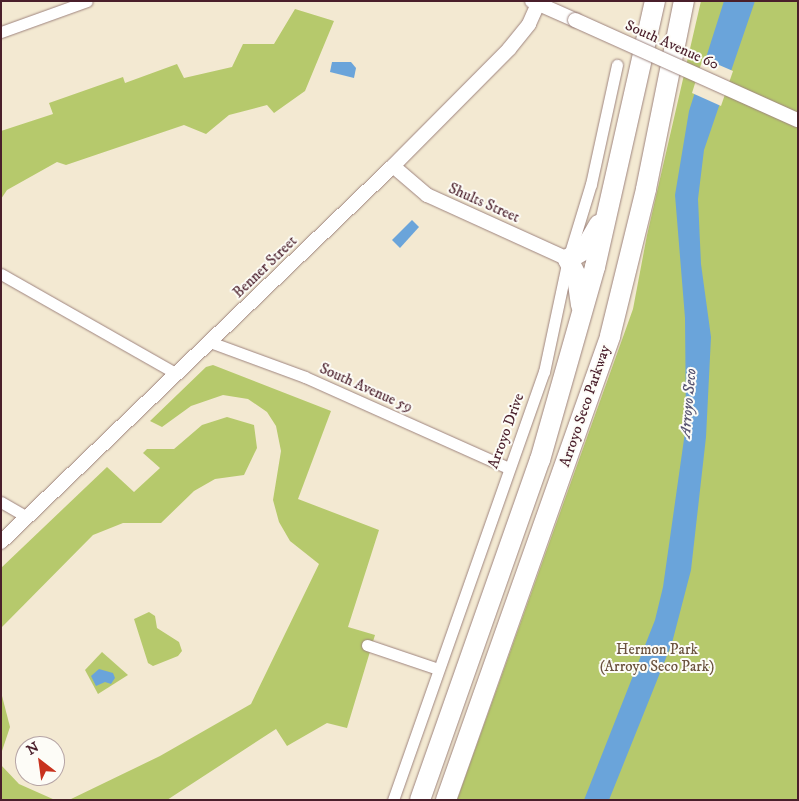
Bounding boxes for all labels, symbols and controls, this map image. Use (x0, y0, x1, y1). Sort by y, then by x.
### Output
street label: South Avenue 60 (622, 16, 722, 74)
street label: Shults Street (446, 179, 522, 227)
street label: Benner Street (229, 232, 301, 302)
street label: Arroyo Seco Parkway (556, 343, 614, 469)
street label: South Avenue 59 (317, 360, 415, 416)
water label: Arroyo Seco (675, 367, 701, 439)
street label: Arroyo Drive (484, 391, 528, 471)
park label: Hermon Park (Arroyo Seco Park) (600, 640, 714, 675)
north arrow (15, 736, 65, 786)
text: N (24, 738, 42, 760)

